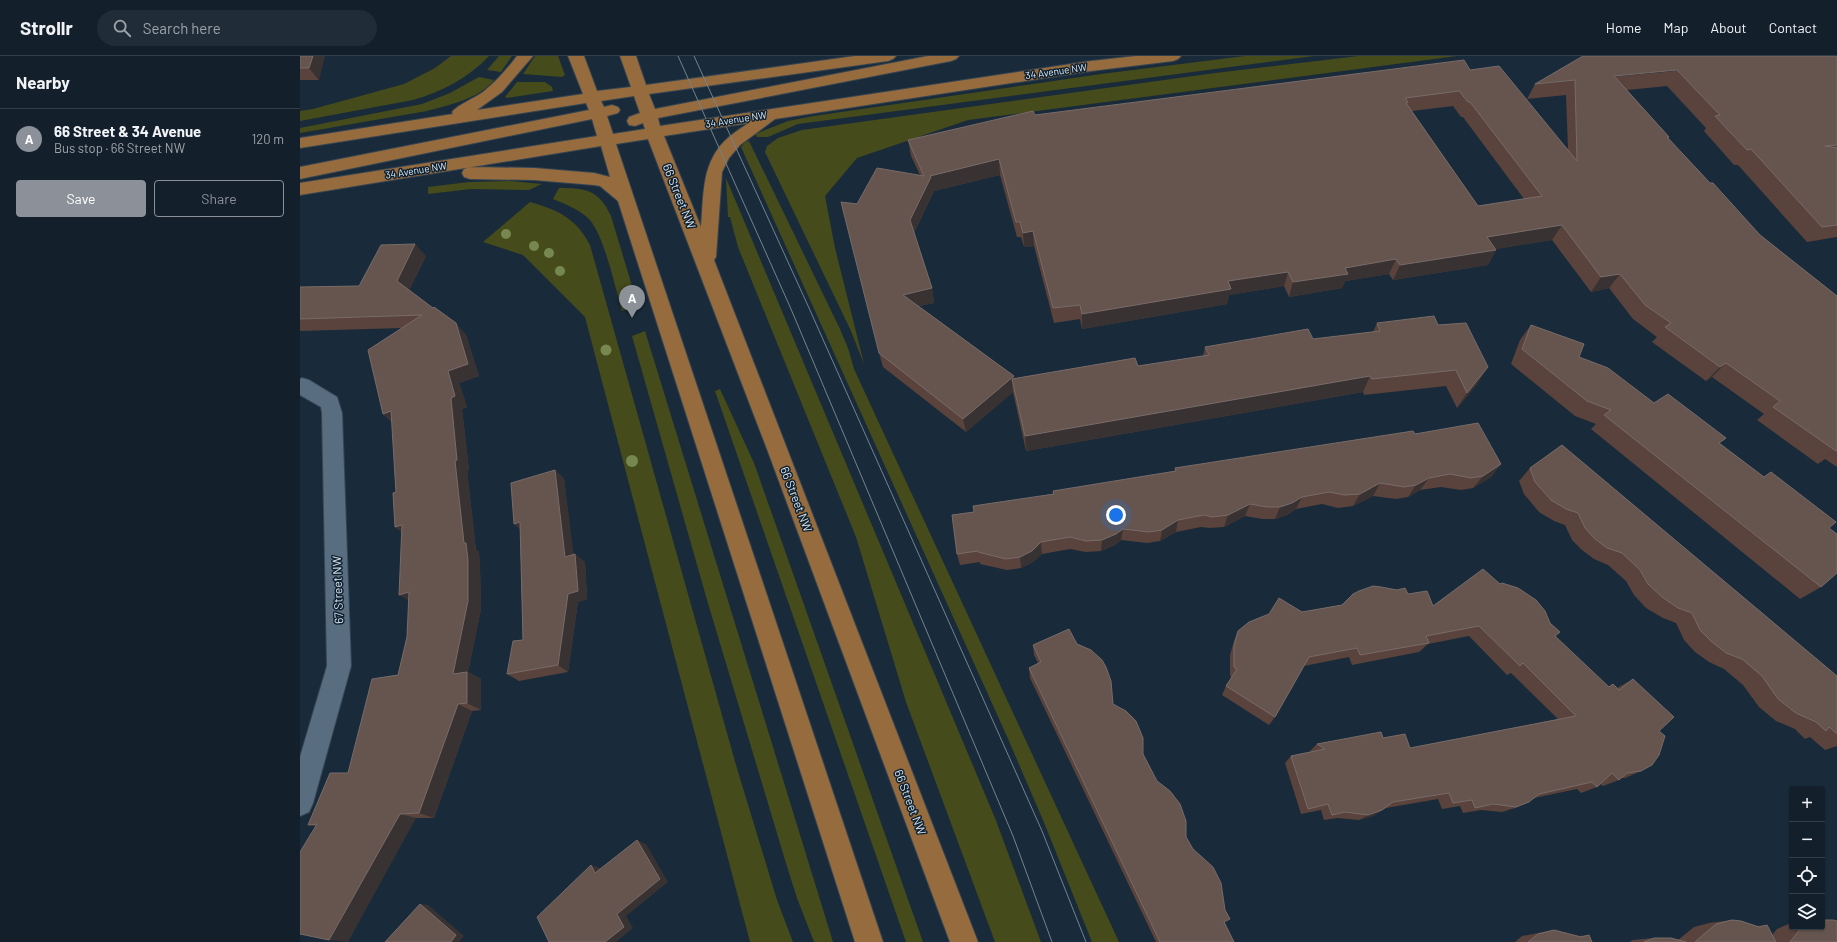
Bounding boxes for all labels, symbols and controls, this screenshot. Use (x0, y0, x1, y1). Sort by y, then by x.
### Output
search box (97, 10, 377, 46)
text: Strollr (20, 16, 73, 39)
icon: search (111, 17, 133, 39)
text: Search here (143, 19, 221, 37)
text: Home (1606, 19, 1642, 36)
text: Map (1664, 19, 1688, 36)
text: About (1710, 19, 1747, 36)
text: Contact (1769, 19, 1817, 36)
street label: 34 Avenue NW (1024, 61, 1088, 81)
text: Nearby (16, 72, 70, 92)
street label: 34 Avenue NW (704, 108, 768, 130)
text: 66 Street & 34 Avenue (54, 122, 201, 140)
text: A (25, 131, 33, 147)
text: 120 m (252, 131, 284, 147)
text: Bus stop · 66 Street NW (54, 140, 185, 156)
street label: 34 Avenue NW (384, 159, 448, 181)
street label: 66 Street NW (661, 162, 700, 231)
button: Save (16, 180, 146, 217)
button: Share (154, 180, 284, 217)
pin: A (619, 285, 645, 318)
street label: 66 Street NW (778, 464, 816, 534)
your location (1106, 505, 1126, 525)
street label: 67 Street NW (329, 555, 345, 624)
street label: 66 Street NW (892, 767, 930, 837)
map controls (1789, 786, 1825, 930)
button: + (1789, 786, 1825, 822)
button: − (1789, 822, 1825, 858)
button: locate (1789, 858, 1825, 894)
button: layers (1789, 894, 1825, 930)

